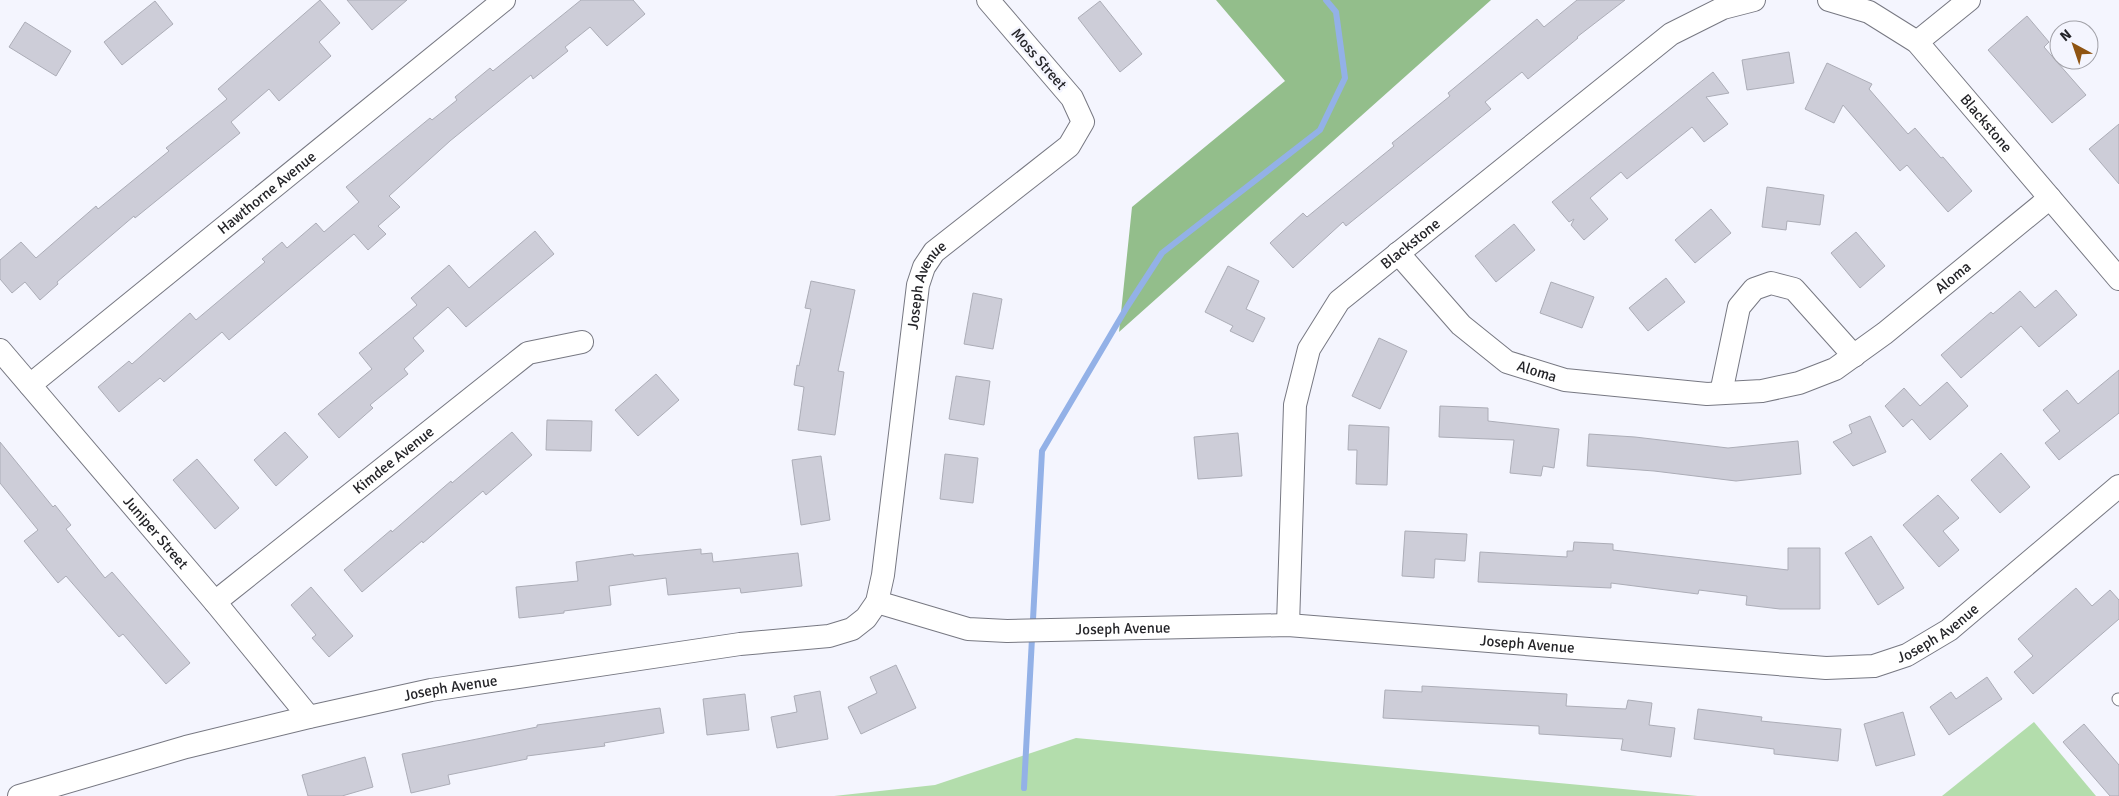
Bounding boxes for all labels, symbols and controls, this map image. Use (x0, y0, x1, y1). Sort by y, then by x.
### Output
north arrow (2049, 20, 2099, 70)
street label: Moss Street (1007, 25, 1071, 93)
text: N (2057, 26, 2075, 45)
street label: Blackstone (1956, 90, 2016, 156)
street label: Hawthorne Avenue (214, 147, 320, 238)
street label: Blackstone (1377, 214, 1444, 273)
street label: Joseph Avenue (904, 237, 950, 331)
street label: Aloma (1931, 258, 1974, 297)
street label: Aloma (1515, 357, 1559, 386)
street label: Kimdee Avenue (349, 422, 437, 498)
street label: Juniper Street (120, 492, 192, 573)
street label: Joseph Avenue (1895, 600, 1982, 667)
street label: Joseph Avenue (1075, 619, 1171, 639)
street label: Joseph Avenue (1479, 631, 1575, 657)
street label: Joseph Avenue (402, 671, 499, 705)

